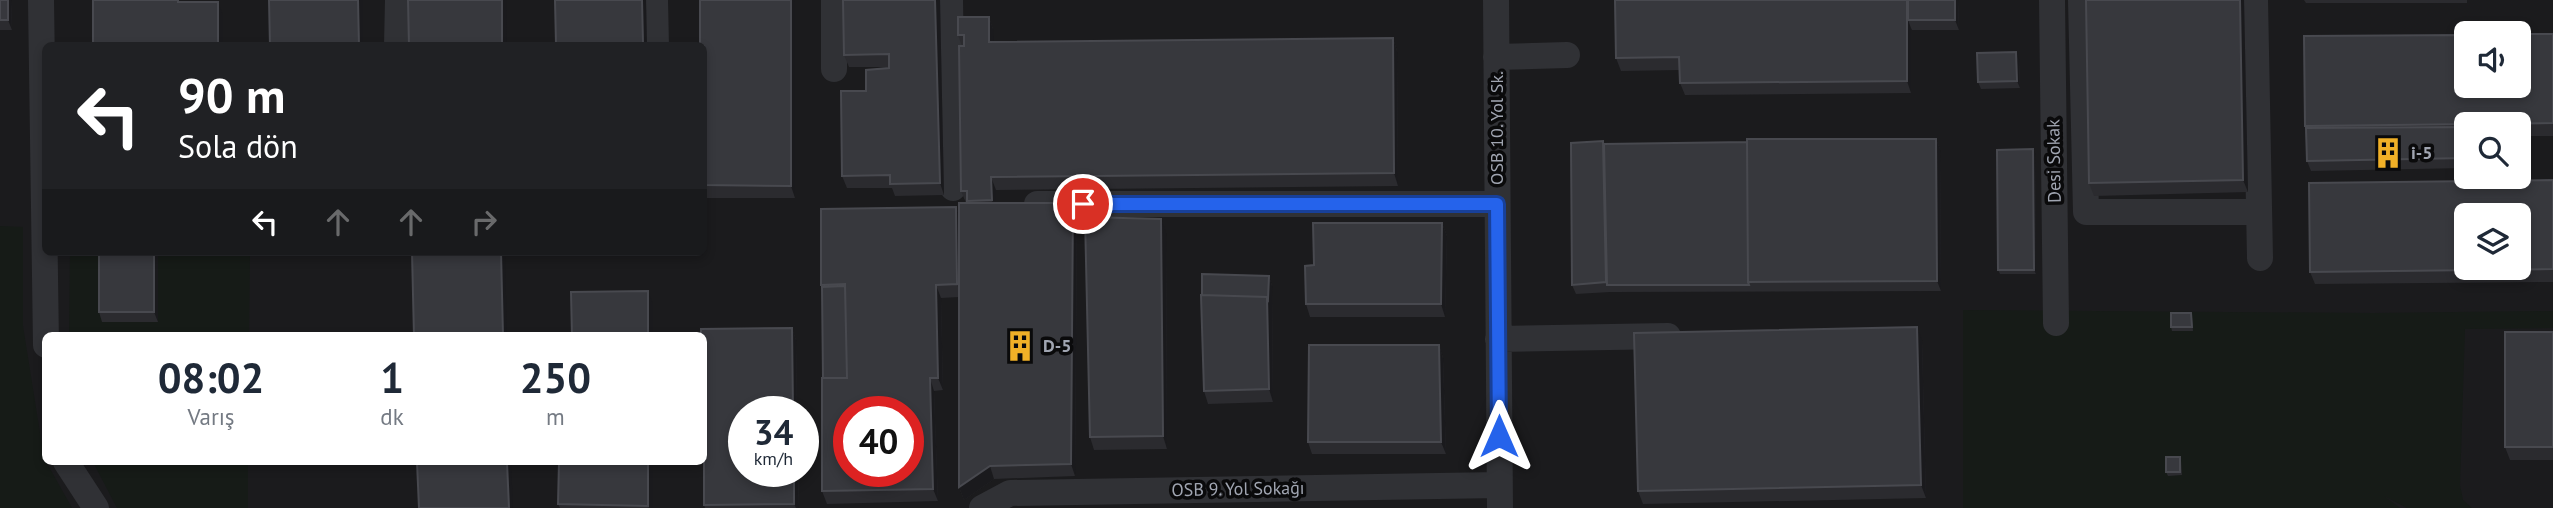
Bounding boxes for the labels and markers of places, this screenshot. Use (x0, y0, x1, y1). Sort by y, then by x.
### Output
building icon: i-5 (2371, 136, 2405, 170)
place label: i-5 (2411, 141, 2433, 164)
pin (1053, 174, 1113, 234)
building icon: D-5 (1003, 329, 1037, 363)
place label: D-5 (1043, 334, 1071, 357)

